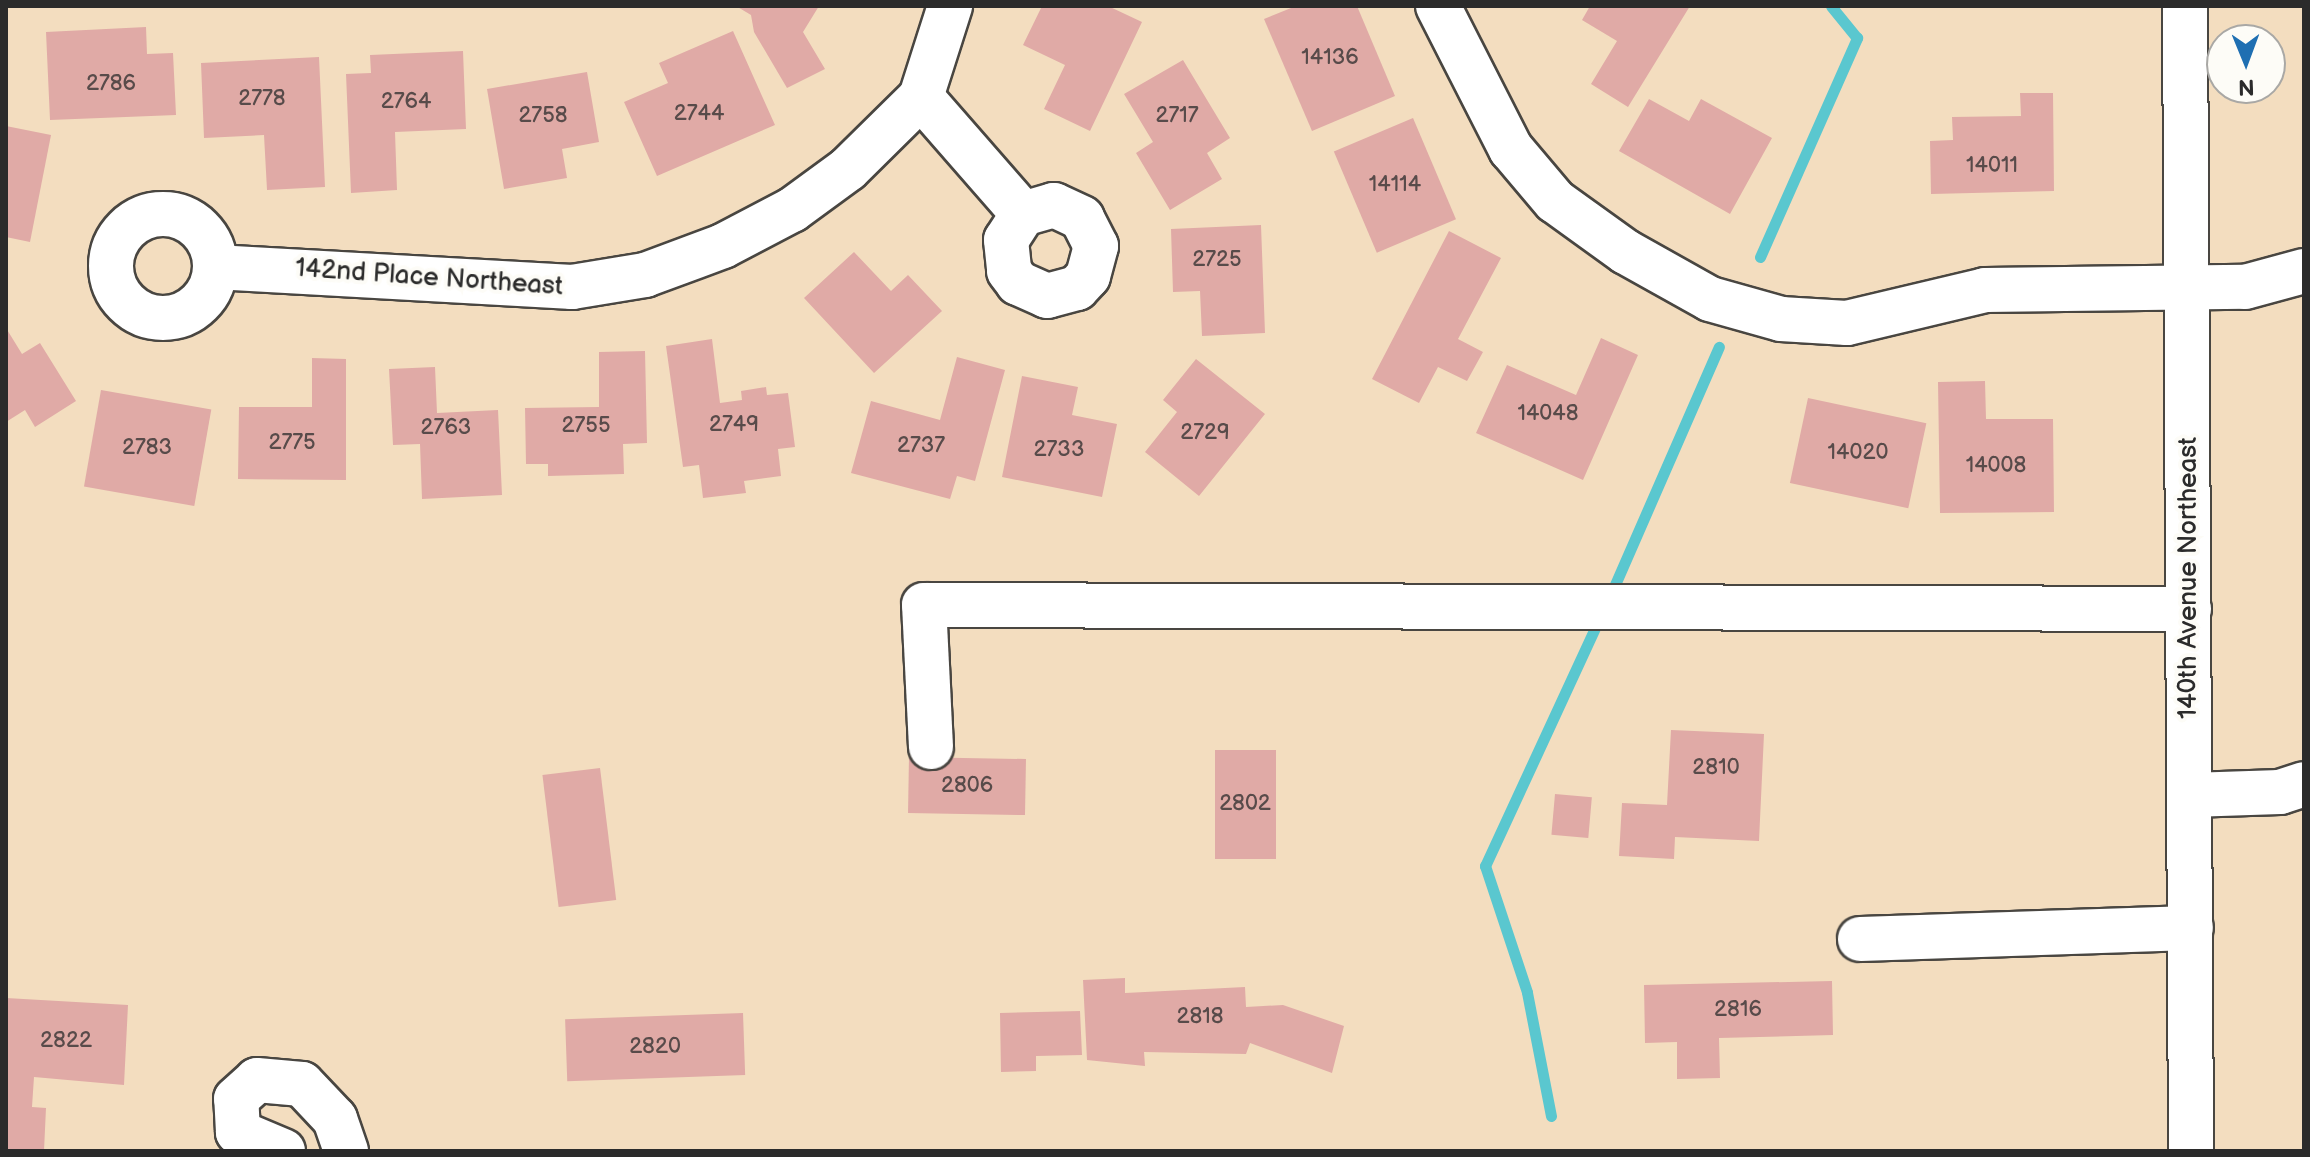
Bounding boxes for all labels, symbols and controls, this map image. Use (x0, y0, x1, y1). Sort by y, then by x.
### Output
north arrow (2206, 24, 2286, 104)
house number: 14136 (1301, 45, 1359, 71)
house number: 2786 (86, 71, 136, 97)
text: N (2238, 73, 2255, 100)
house number: 2778 (238, 86, 286, 112)
house number: 2764 (381, 89, 431, 115)
house number: 2744 (674, 101, 724, 127)
house number: 2758 (518, 103, 568, 129)
house number: 2717 (1155, 103, 1199, 129)
house number: 14011 (1966, 153, 2018, 179)
house number: 14114 (1369, 172, 1421, 198)
house number: 2725 (1192, 247, 1242, 273)
street label: 142nd Place Northeast (294, 253, 564, 303)
house number: 14048 (1517, 401, 1579, 427)
house number: 2749 (709, 412, 759, 438)
house number: 2755 (562, 413, 610, 439)
house number: 2763 (421, 415, 471, 441)
house number: 2729 (1180, 420, 1230, 446)
house number: 2775 (268, 430, 316, 456)
house number: 2737 (897, 433, 945, 459)
house number: 2783 (122, 435, 172, 461)
house number: 2733 (1034, 437, 1084, 463)
street label: 140th Avenue Northeast (2173, 437, 2205, 719)
house number: 14020 (1828, 440, 1888, 466)
house number: 14008 (1966, 453, 2026, 479)
house number: 2810 (1692, 755, 1740, 781)
house number: 2806 (941, 773, 993, 799)
house number: 2802 (1219, 791, 1271, 817)
house number: 2816 (1714, 997, 1762, 1023)
house number: 2818 (1176, 1004, 1224, 1030)
house number: 2822 (40, 1028, 92, 1054)
house number: 2820 (629, 1034, 681, 1060)

